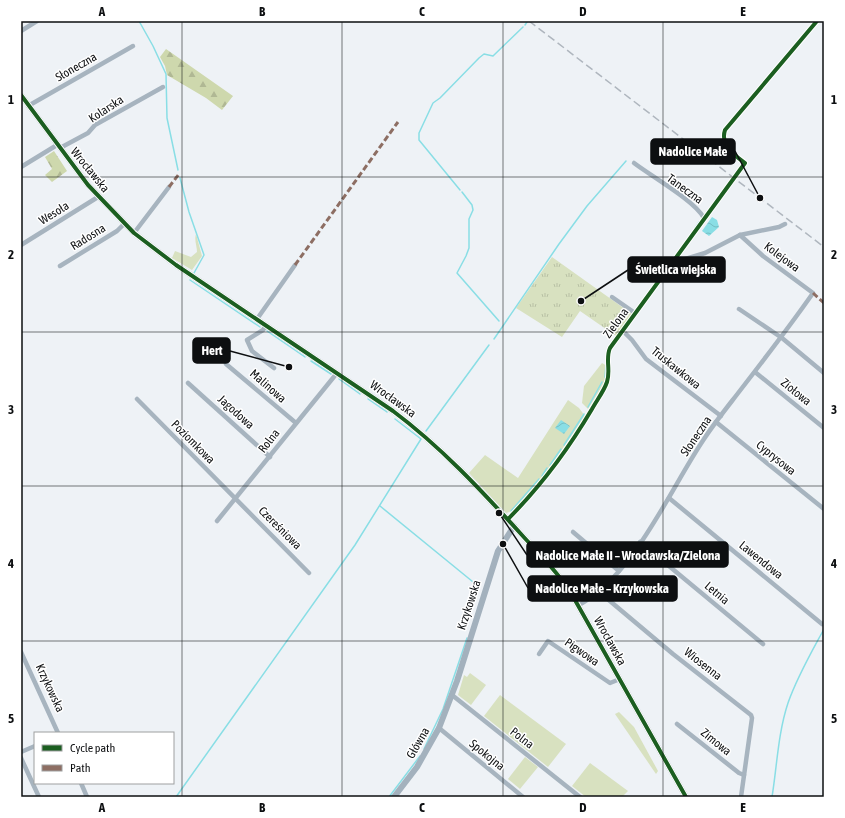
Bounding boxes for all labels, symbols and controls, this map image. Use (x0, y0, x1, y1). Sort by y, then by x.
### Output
text: A (98, 4, 106, 19)
text: B (259, 4, 266, 19)
text: C (419, 4, 425, 19)
text: D (579, 4, 587, 19)
text: E (740, 4, 746, 19)
street label: Słoneczna (53, 50, 99, 84)
text: 1 (8, 92, 14, 107)
text: 1 (831, 92, 837, 107)
street label: Kolarska (86, 93, 126, 125)
callout: Nadolice Małe (651, 139, 735, 164)
text: Nadolice Małe (659, 144, 728, 159)
street label: Wrocławska (68, 145, 112, 195)
street label: Taneczna (664, 171, 706, 207)
street label: Wesoła (37, 198, 71, 228)
street label: Radosna (68, 221, 108, 253)
street label: Kolejowa (762, 239, 802, 275)
text: 2 (8, 247, 14, 262)
text: 2 (831, 247, 837, 262)
callout: Świetlica wiejska (628, 257, 725, 282)
text: Świetlica wiejska (636, 262, 716, 277)
street label: Zielona (600, 305, 632, 341)
callout: Hert (193, 338, 230, 363)
text: Hert (202, 343, 223, 358)
street label: Truskawkowa (649, 344, 703, 392)
street label: Malinowa (247, 366, 289, 406)
street label: Ziołowa (778, 376, 814, 408)
street label: Wrocławska (367, 378, 419, 420)
street label: Jagodowa (215, 392, 257, 432)
text: 3 (8, 402, 14, 417)
text: 3 (831, 402, 837, 417)
street label: Słoneczna (678, 413, 714, 459)
street label: Poziomkowa (168, 417, 218, 467)
street label: Rolna (255, 426, 283, 456)
street label: Cyprysowa (753, 438, 799, 478)
street label: Czereśniowa (256, 504, 304, 552)
street label: Lawendowa (736, 538, 786, 582)
callout: Nadolice Małe II – Wrocławska/Zielona (527, 542, 728, 567)
text: Nadolice Małe II – Wrocławska/Zielona (536, 548, 720, 563)
text: 4 (7, 556, 14, 571)
text: 4 (830, 556, 837, 571)
callout: Nadolice Małe – Krzykowska (528, 576, 677, 601)
street label: Krzykowska (454, 578, 484, 632)
street label: Letnia (702, 579, 732, 607)
text: Nadolice Małe – Krzykowska (535, 581, 669, 596)
street label: Wrocławska (591, 614, 629, 668)
street label: Pigwowa (562, 635, 602, 669)
street label: Wiosenna (681, 645, 725, 683)
street label: Krzykowska (33, 662, 67, 714)
text: 5 (8, 711, 14, 726)
text: 5 (831, 711, 837, 726)
street label: Polna (507, 724, 537, 752)
street label: Główna (404, 725, 432, 761)
street label: Zimowa (698, 726, 734, 758)
legend (34, 732, 174, 784)
street label: Spokojna (467, 737, 507, 773)
text: Cycle path (70, 741, 115, 755)
text: Path (70, 761, 91, 775)
text: A (98, 800, 106, 815)
text: B (259, 800, 266, 815)
text: C (419, 800, 425, 815)
text: D (579, 800, 587, 815)
text: E (740, 800, 746, 815)

